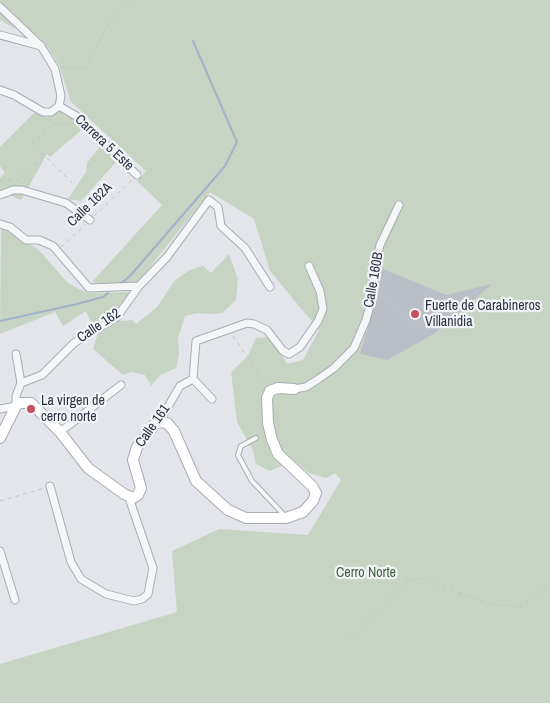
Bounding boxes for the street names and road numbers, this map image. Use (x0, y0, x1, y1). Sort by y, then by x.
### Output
street label: Carrera 5 Este (71, 111, 137, 175)
street label: Calle 162A (64, 179, 116, 231)
street label: Calle 160B (361, 251, 387, 309)
street label: Calle 162 (74, 305, 124, 347)
street label: Calle 161 (132, 401, 174, 451)

